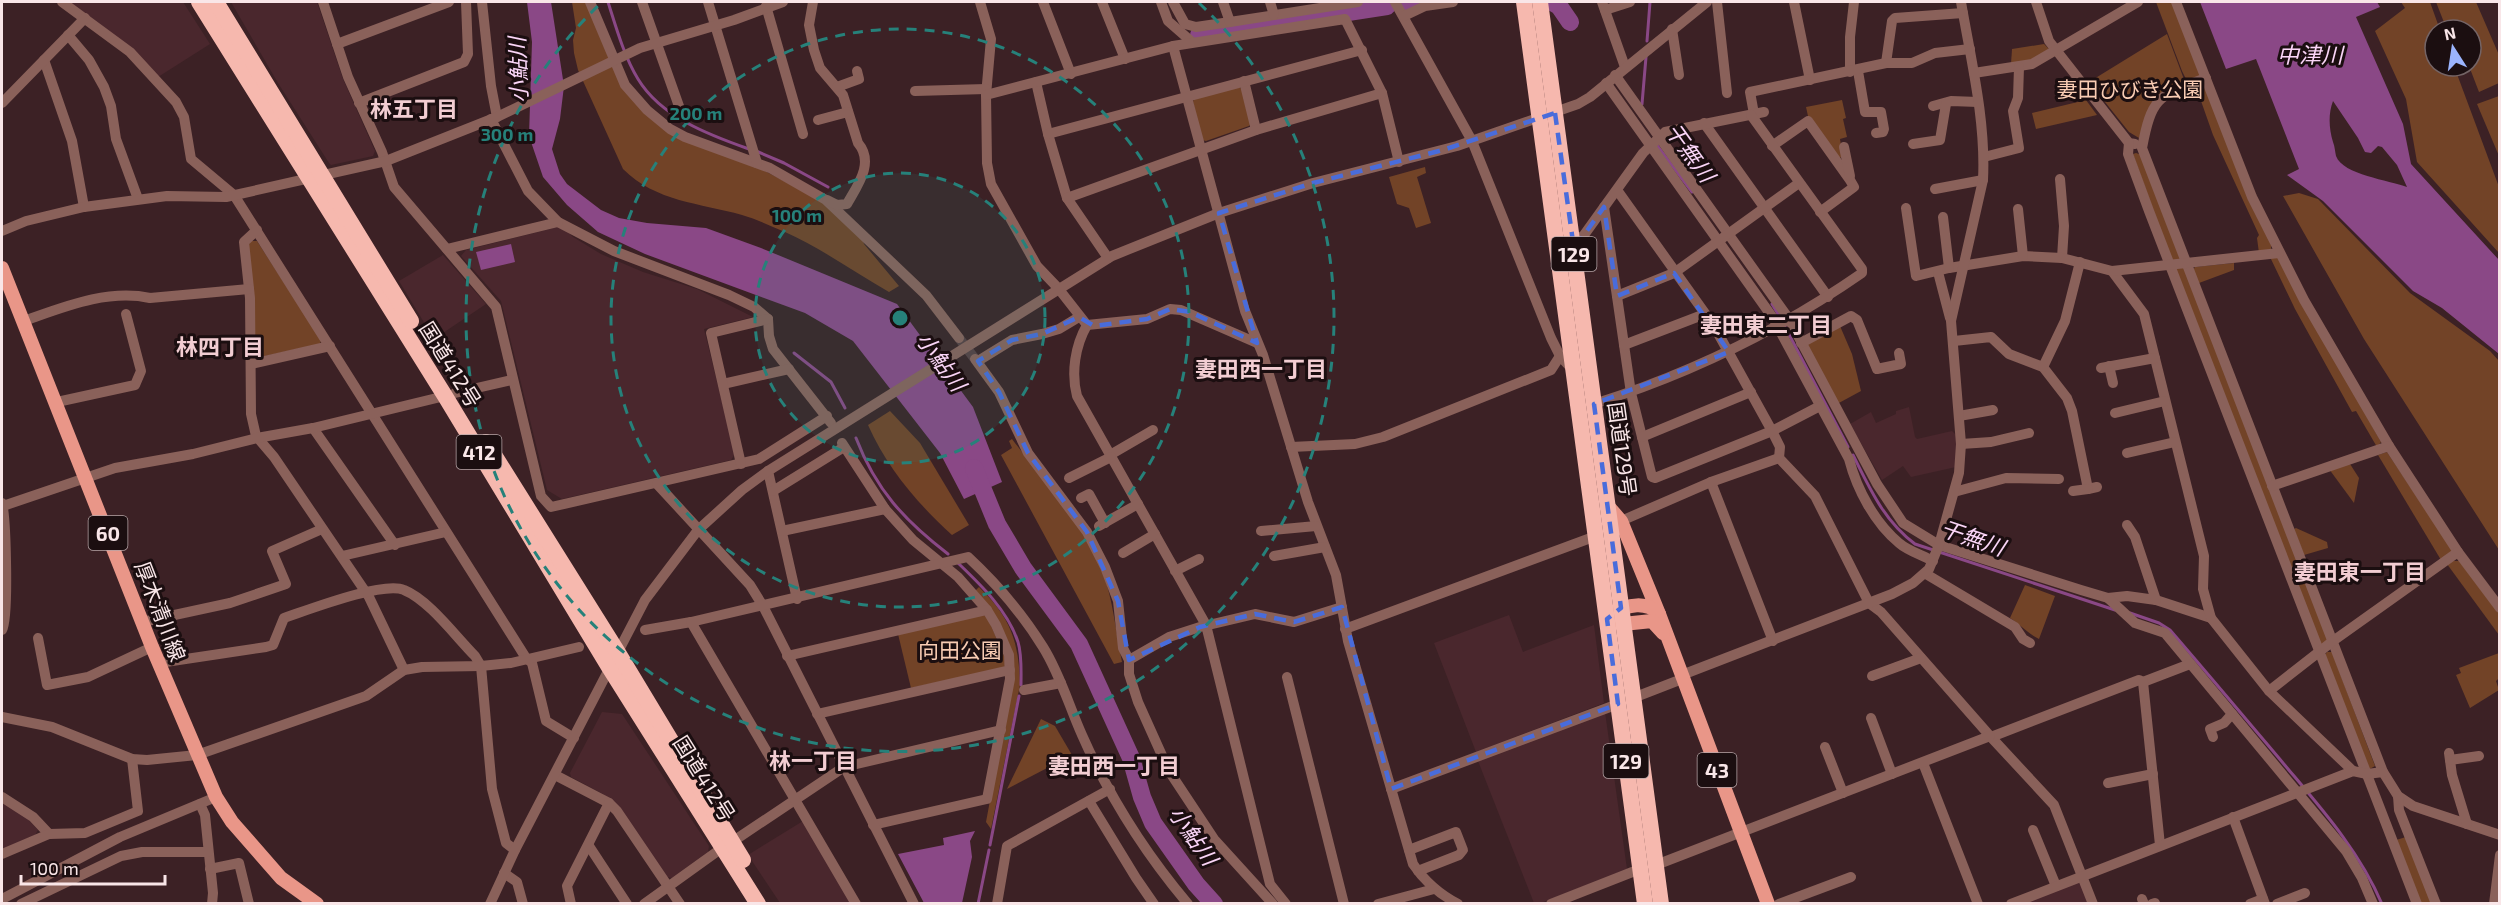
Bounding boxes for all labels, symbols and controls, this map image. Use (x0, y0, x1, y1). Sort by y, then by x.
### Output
north arrow (2423, 18, 2483, 78)
text: N (2442, 22, 2457, 43)
water label: 小鮎川 (503, 35, 531, 103)
water label: 中津川 (2277, 41, 2345, 67)
park label: 妻田ひびき公園 (2057, 76, 2204, 101)
district label: 林五丁目 (370, 95, 458, 121)
text: 200 m (670, 102, 722, 124)
water label: 干無川 (1661, 118, 1722, 188)
text: 300 m (481, 123, 533, 145)
text: 100 m (772, 204, 822, 226)
road number: 129 (1552, 237, 1596, 271)
centre of rings (890, 308, 910, 328)
district label: 妻田東二丁目 (1700, 311, 1832, 337)
street label: 国道412号 (415, 317, 487, 411)
water label: 小鮎川 (912, 327, 973, 397)
district label: 林四丁目 (176, 333, 264, 359)
district label: 妻田西一丁目 (1195, 355, 1327, 381)
street label: 国道129号 (1604, 400, 1642, 498)
road number: 412 (456, 435, 502, 469)
water label: 干無川 (1938, 514, 2010, 561)
road number: 60 (88, 516, 128, 550)
street label: 厚木清川線 (131, 558, 191, 664)
district label: 妻田東一丁目 (2294, 558, 2426, 584)
park label: 向田公園 (918, 637, 1002, 662)
street label: 国道412号 (669, 731, 741, 825)
road number: 129 (1604, 744, 1648, 778)
district label: 林一丁目 (769, 747, 857, 773)
district label: 妻田西一丁目 (1048, 752, 1180, 778)
road number: 43 (1698, 753, 1736, 787)
water label: 小鮎川 (1164, 801, 1225, 871)
scale bar (21, 848, 165, 886)
text: 100 m (30, 857, 79, 879)

